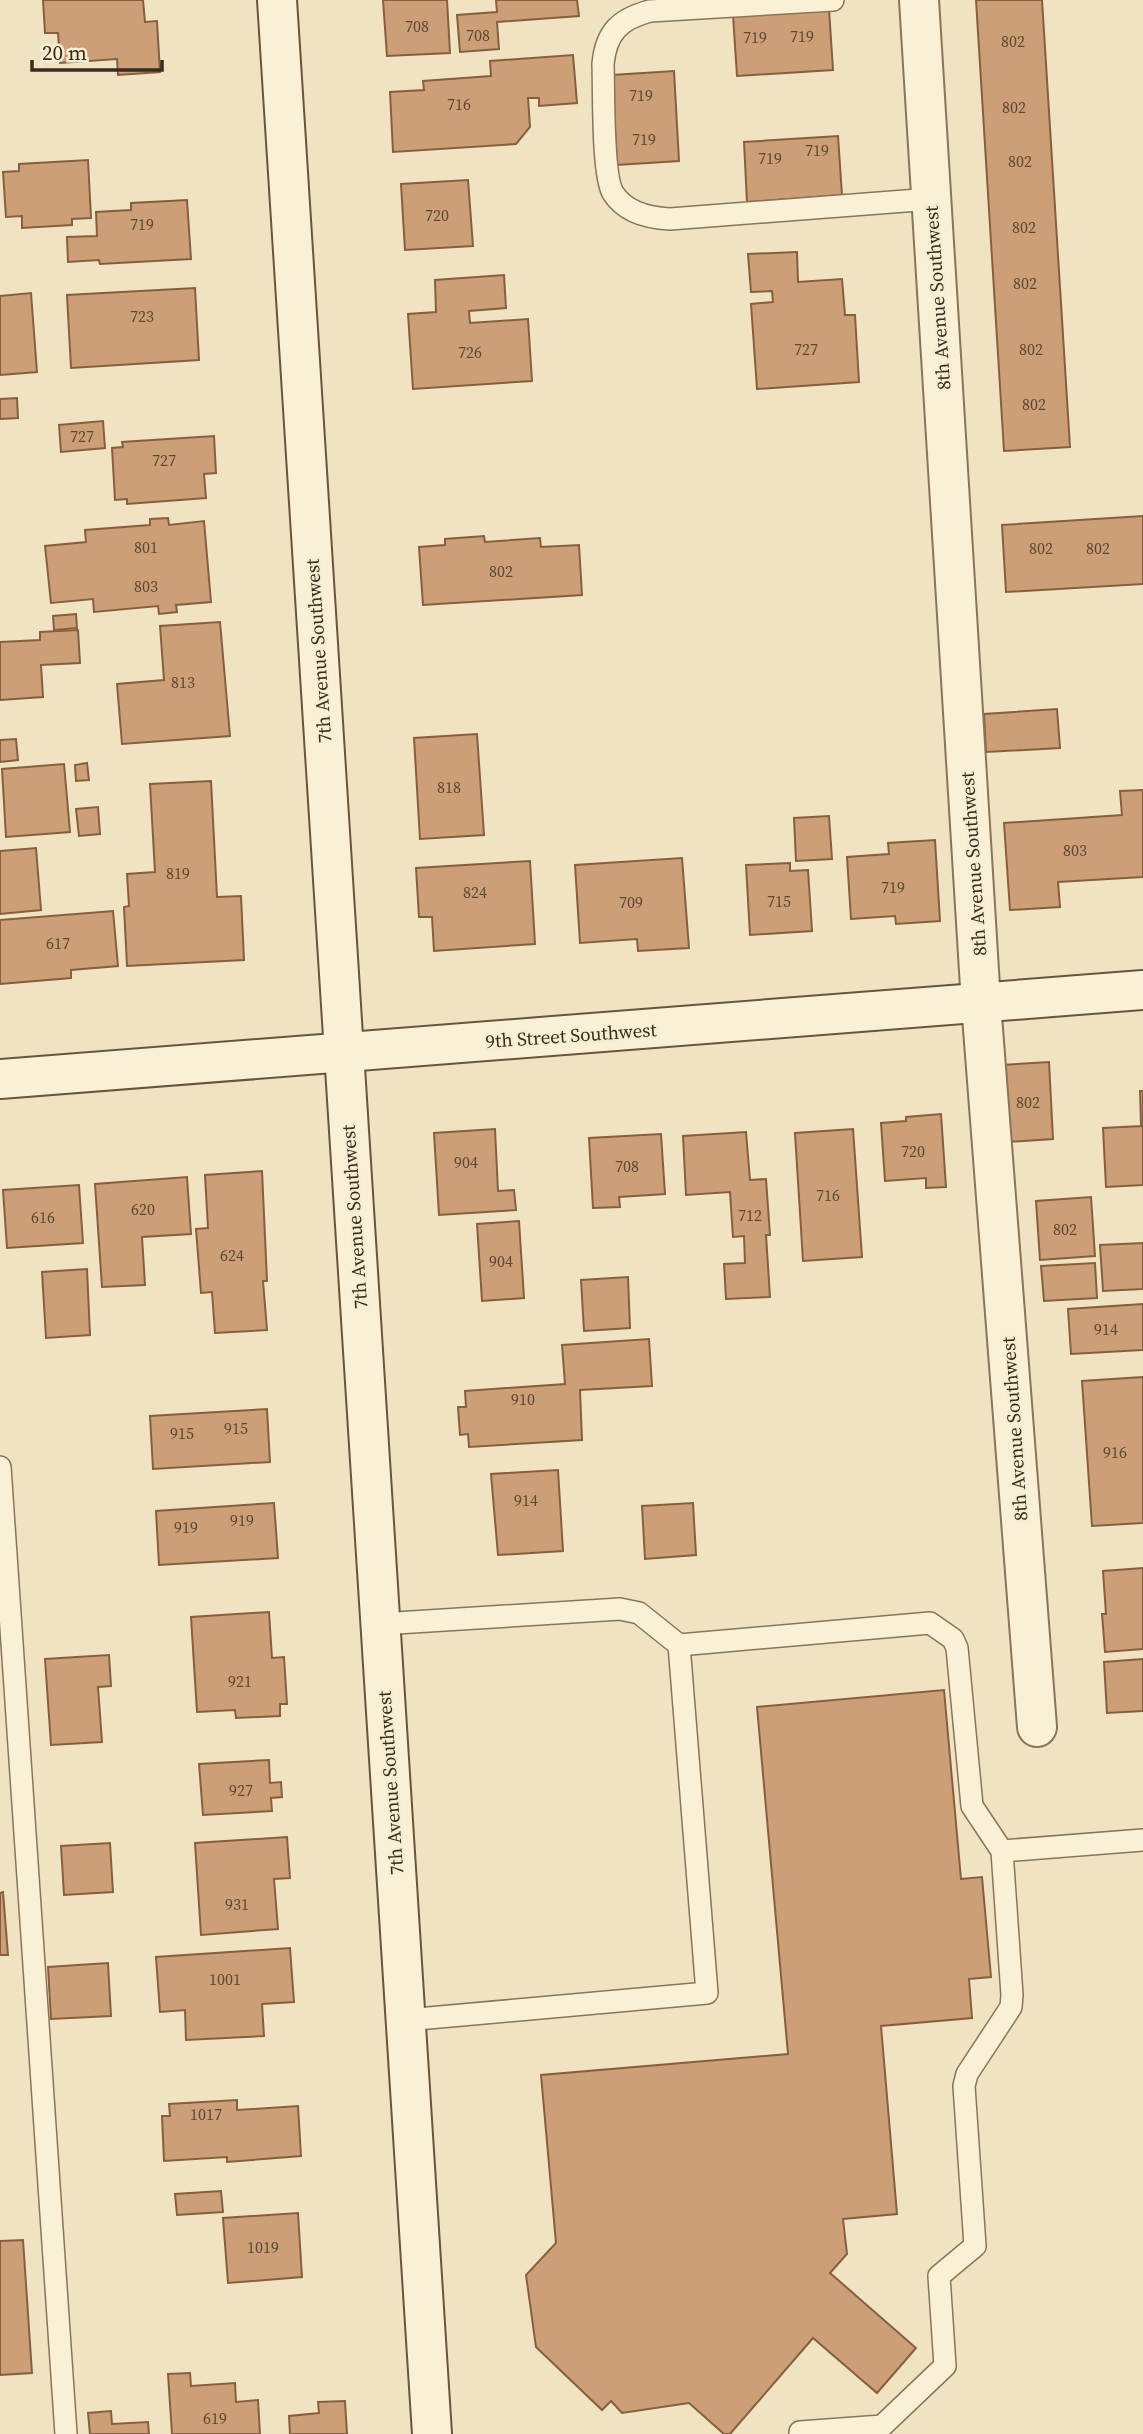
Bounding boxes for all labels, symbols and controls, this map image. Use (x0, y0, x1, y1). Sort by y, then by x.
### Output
house number: 708 (405, 15, 429, 37)
house number: 708 (466, 24, 490, 46)
house number: 719 (790, 25, 814, 47)
house number: 719 (743, 26, 767, 48)
scale bar (32, 28, 161, 72)
house number: 802 (1001, 30, 1025, 52)
text: 20 m (42, 38, 87, 67)
house number: 719 (629, 84, 653, 106)
house number: 716 (447, 93, 471, 115)
house number: 802 (1002, 96, 1026, 118)
house number: 719 (632, 128, 656, 150)
house number: 719 (805, 139, 829, 161)
house number: 719 (758, 147, 782, 169)
house number: 802 (1008, 150, 1032, 172)
house number: 720 (425, 204, 449, 226)
street label: 8th Avenue Southwest (918, 204, 956, 391)
house number: 719 (130, 213, 154, 235)
house number: 802 (1012, 216, 1036, 238)
house number: 802 (1013, 272, 1037, 294)
house number: 723 (130, 305, 154, 327)
house number: 727 (794, 338, 818, 360)
house number: 802 (1019, 338, 1043, 360)
house number: 726 (458, 341, 482, 363)
house number: 802 (1022, 393, 1046, 415)
house number: 727 (70, 425, 94, 447)
house number: 727 (152, 449, 176, 471)
house number: 801 (134, 536, 158, 558)
house number: 802 (1029, 537, 1053, 559)
house number: 802 (1086, 537, 1110, 559)
street label: 7th Avenue Southwest (299, 557, 337, 744)
house number: 802 (489, 560, 513, 582)
house number: 803 (134, 575, 158, 597)
house number: 813 (171, 671, 195, 693)
street label: 8th Avenue Southwest (954, 770, 992, 957)
house number: 818 (437, 776, 461, 798)
house number: 803 (1063, 839, 1087, 861)
house number: 819 (166, 862, 190, 884)
house number: 719 (881, 876, 905, 898)
house number: 824 (463, 881, 487, 903)
house number: 715 (767, 890, 791, 912)
house number: 709 (619, 891, 643, 913)
house number: 617 (46, 932, 70, 954)
street label: 9th Street Southwest (485, 1016, 658, 1054)
house number: 802 (1016, 1091, 1040, 1113)
street label: 7th Avenue Southwest (335, 1123, 373, 1310)
house number: 720 (901, 1140, 925, 1162)
house number: 904 (454, 1151, 478, 1173)
house number: 708 (615, 1155, 639, 1177)
house number: 716 (816, 1184, 840, 1206)
house number: 620 (131, 1198, 155, 1220)
house number: 712 (738, 1204, 762, 1226)
house number: 616 (31, 1206, 55, 1228)
house number: 802 (1053, 1218, 1077, 1240)
house number: 624 (220, 1244, 244, 1266)
house number: 904 (489, 1250, 513, 1272)
house number: 914 (1094, 1318, 1118, 1340)
street label: 8th Avenue Southwest (995, 1335, 1033, 1522)
house number: 910 (511, 1388, 535, 1410)
house number: 915 (224, 1417, 248, 1439)
house number: 915 (170, 1422, 194, 1444)
house number: 916 (1103, 1441, 1127, 1463)
house number: 914 (514, 1489, 538, 1511)
house number: 919 (230, 1509, 254, 1531)
house number: 919 (174, 1516, 198, 1538)
house number: 921 (228, 1670, 252, 1692)
street label: 7th Avenue Southwest (371, 1689, 409, 1876)
house number: 927 (229, 1779, 253, 1801)
house number: 931 (225, 1893, 249, 1915)
house number: 1001 (209, 1968, 241, 1990)
house number: 1017 (190, 2103, 222, 2125)
house number: 1019 (247, 2236, 279, 2258)
house number: 619 (203, 2407, 227, 2429)

